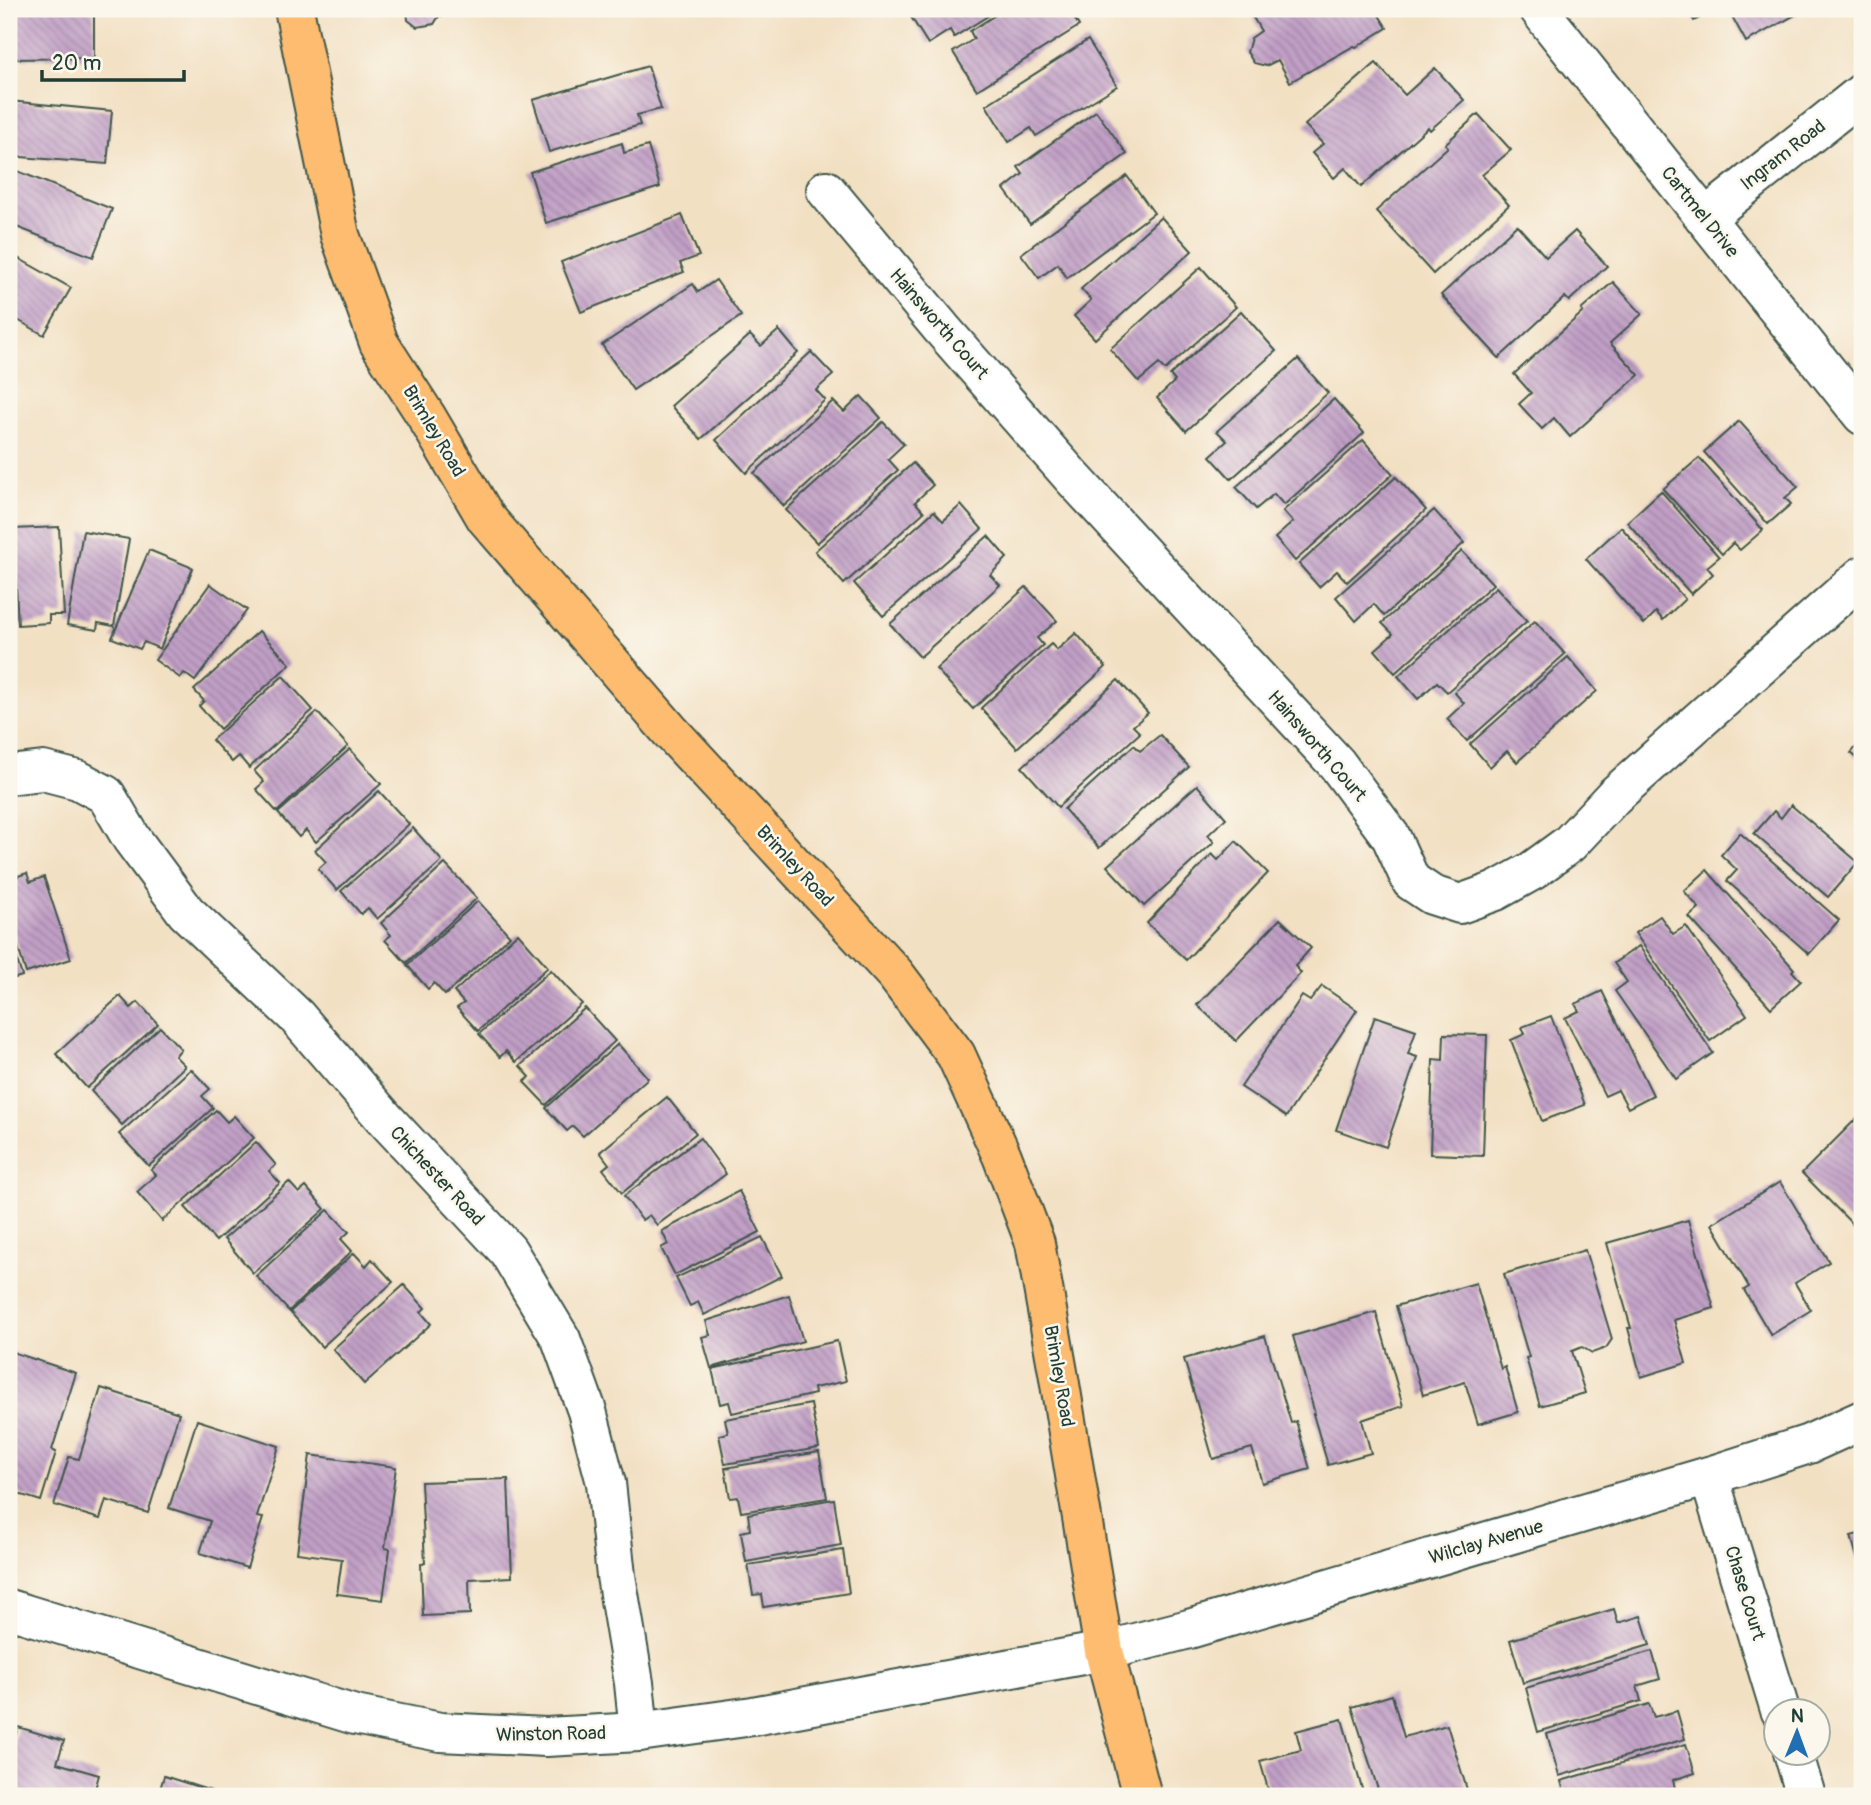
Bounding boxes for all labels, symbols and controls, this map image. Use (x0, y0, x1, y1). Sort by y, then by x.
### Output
scale bar (42, 38, 184, 82)
text: 20 m (52, 50, 101, 77)
street label: Ingram Road (1736, 114, 1830, 196)
street label: Cartmel Drive (1656, 162, 1744, 263)
street label: Hainsworth Court (884, 264, 994, 385)
street label: Brimley Road (397, 381, 471, 481)
street label: Hainsworth Court (1262, 686, 1372, 807)
street label: Brimley Road (751, 820, 839, 912)
street label: Chichester Road (385, 1121, 489, 1231)
street label: Brimley Road (1038, 1323, 1080, 1429)
street label: Wilclay Avenue (1426, 1514, 1547, 1570)
street label: Chase Court (1719, 1543, 1771, 1643)
north arrow (1762, 1696, 1832, 1766)
text: N (1791, 1704, 1804, 1728)
street label: Winston Road (496, 1721, 606, 1747)

